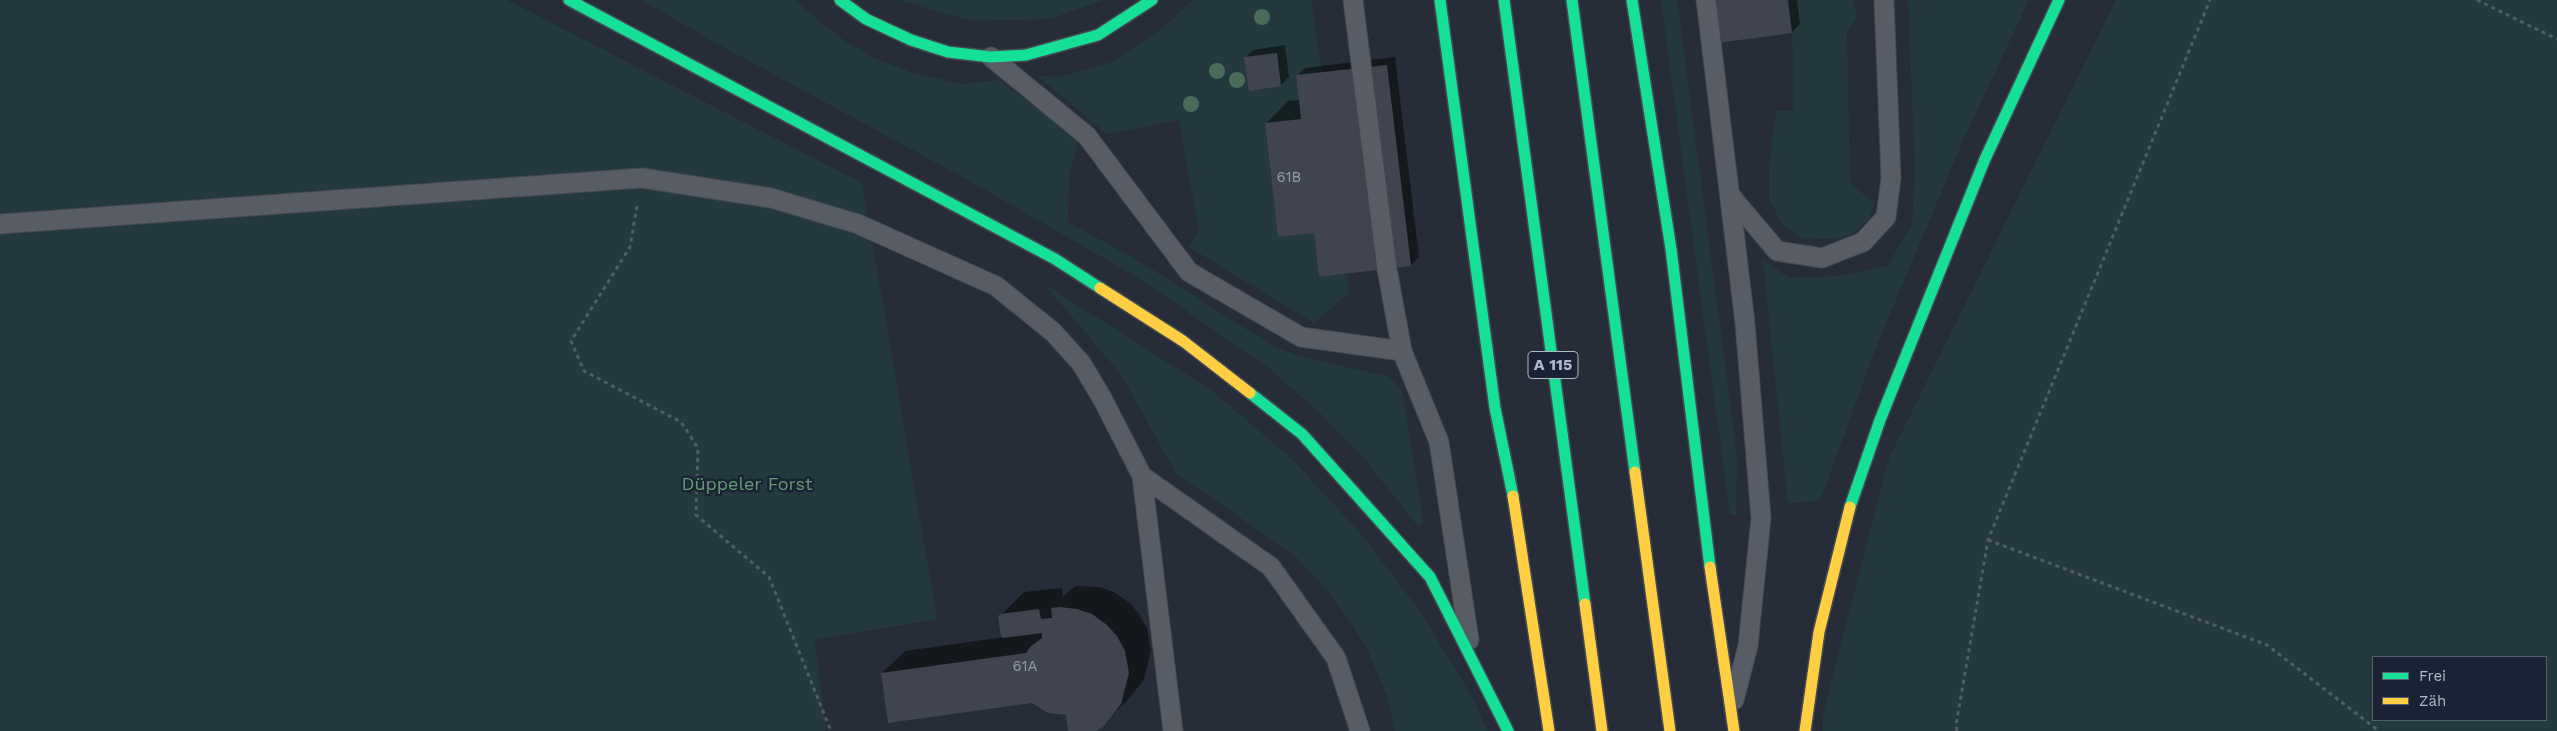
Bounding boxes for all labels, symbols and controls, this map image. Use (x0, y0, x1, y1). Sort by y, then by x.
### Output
house number: 61B (1277, 169, 1301, 187)
road number: A 115 (1528, 352, 1578, 378)
park label: Düppeler Forst (681, 474, 813, 496)
legend (2372, 656, 2547, 721)
house number: 61A (1013, 658, 1037, 676)
text: Frei (2419, 667, 2446, 685)
text: Zäh (2419, 692, 2446, 710)

